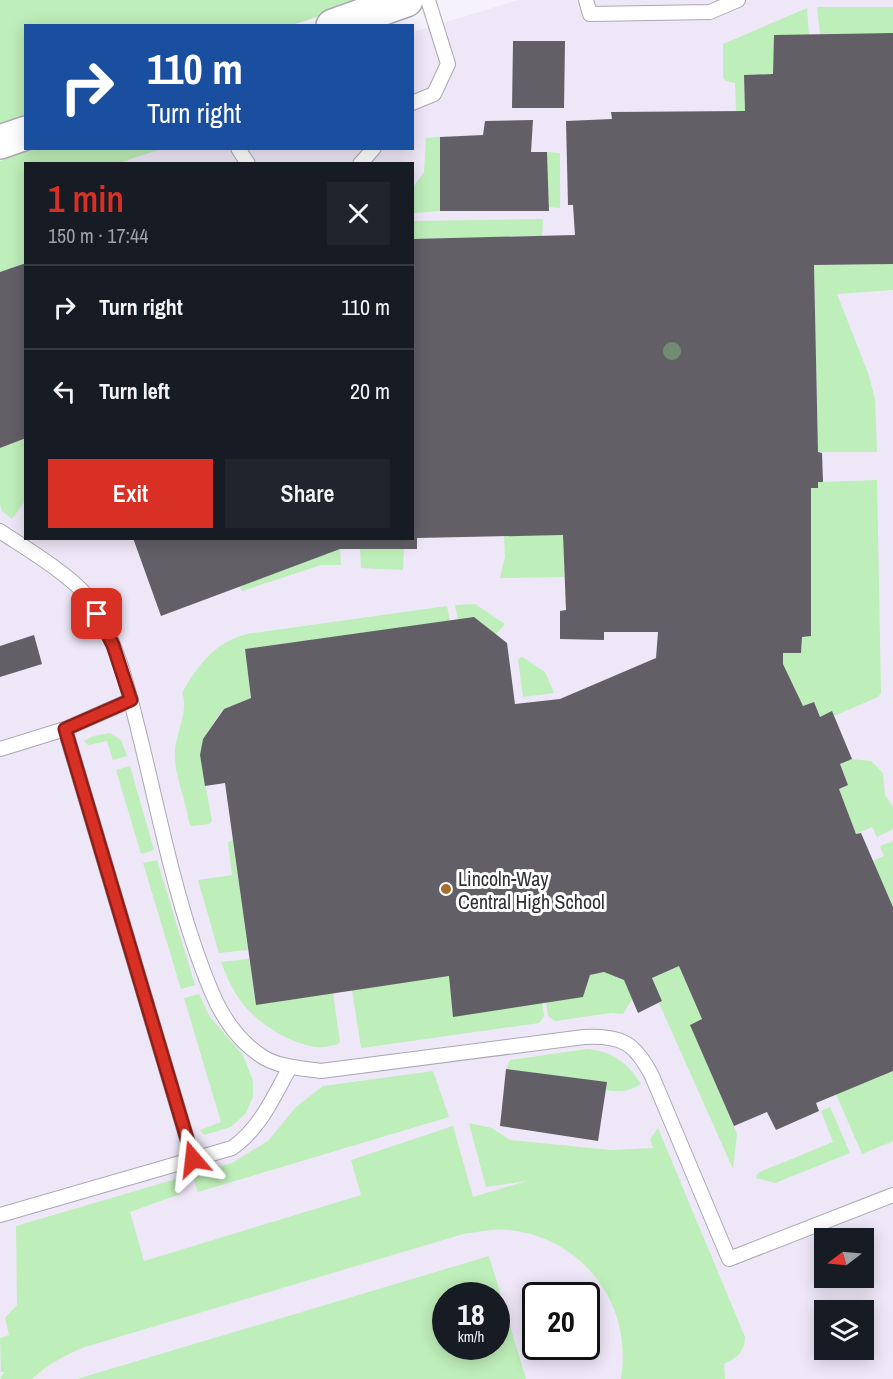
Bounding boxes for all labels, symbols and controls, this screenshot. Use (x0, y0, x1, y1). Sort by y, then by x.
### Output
text: 110 m (147, 41, 243, 97)
icon: right (48, 48, 126, 126)
text: Turn right (147, 95, 241, 131)
text: 1 min (48, 175, 124, 223)
button: close (327, 182, 390, 245)
text: 150 m · 17:44 (48, 222, 148, 249)
icon: right (48, 291, 81, 324)
text: Turn right (99, 292, 183, 322)
text: 110 m (341, 292, 390, 322)
icon: left (48, 375, 81, 408)
text: Turn left (99, 376, 170, 406)
text: 20 m (350, 376, 390, 406)
button: Exit (48, 459, 213, 528)
button: Share (225, 459, 390, 528)
pin (71, 588, 122, 639)
icon: arrive (80, 597, 113, 630)
place label: Lincoln-Way Central High School (458, 865, 605, 915)
marker: Lincoln-Way Central High School (439, 882, 453, 896)
position arrow (161, 1127, 225, 1191)
north arrow (814, 1228, 874, 1288)
map controls (814, 1228, 874, 1360)
speed limit sign: 20 (522, 1282, 600, 1360)
text: 18 (457, 1294, 485, 1334)
button: layers (814, 1300, 874, 1360)
text: km/h (458, 1326, 484, 1347)

